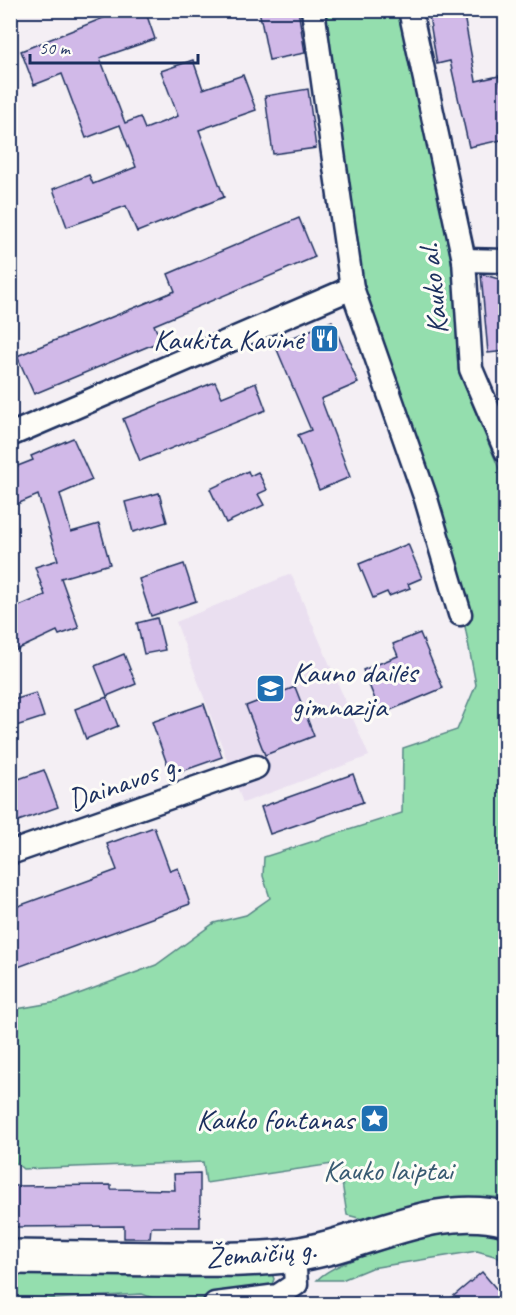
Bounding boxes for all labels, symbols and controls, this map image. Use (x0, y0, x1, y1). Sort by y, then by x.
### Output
scale bar (30, 27, 198, 65)
text: 50 m (39, 37, 72, 59)
street label: Kauko al. (409, 242, 457, 336)
place label: Kaukita Kavinė (153, 320, 306, 358)
restaurant icon: Kaukita Kavinė (308, 323, 340, 355)
place label: Kauno dailės gimnazija (292, 653, 420, 725)
school or university icon: Kauno dailės gimnazija (255, 673, 287, 705)
street label: Dainavos g. (63, 745, 185, 819)
place label: Kauko fontanas (196, 1100, 357, 1138)
place icon: Kauko fontanas (359, 1103, 391, 1135)
park label: Kauko laiptai (323, 1151, 456, 1189)
street label: Žemaičių g. (204, 1229, 318, 1277)

